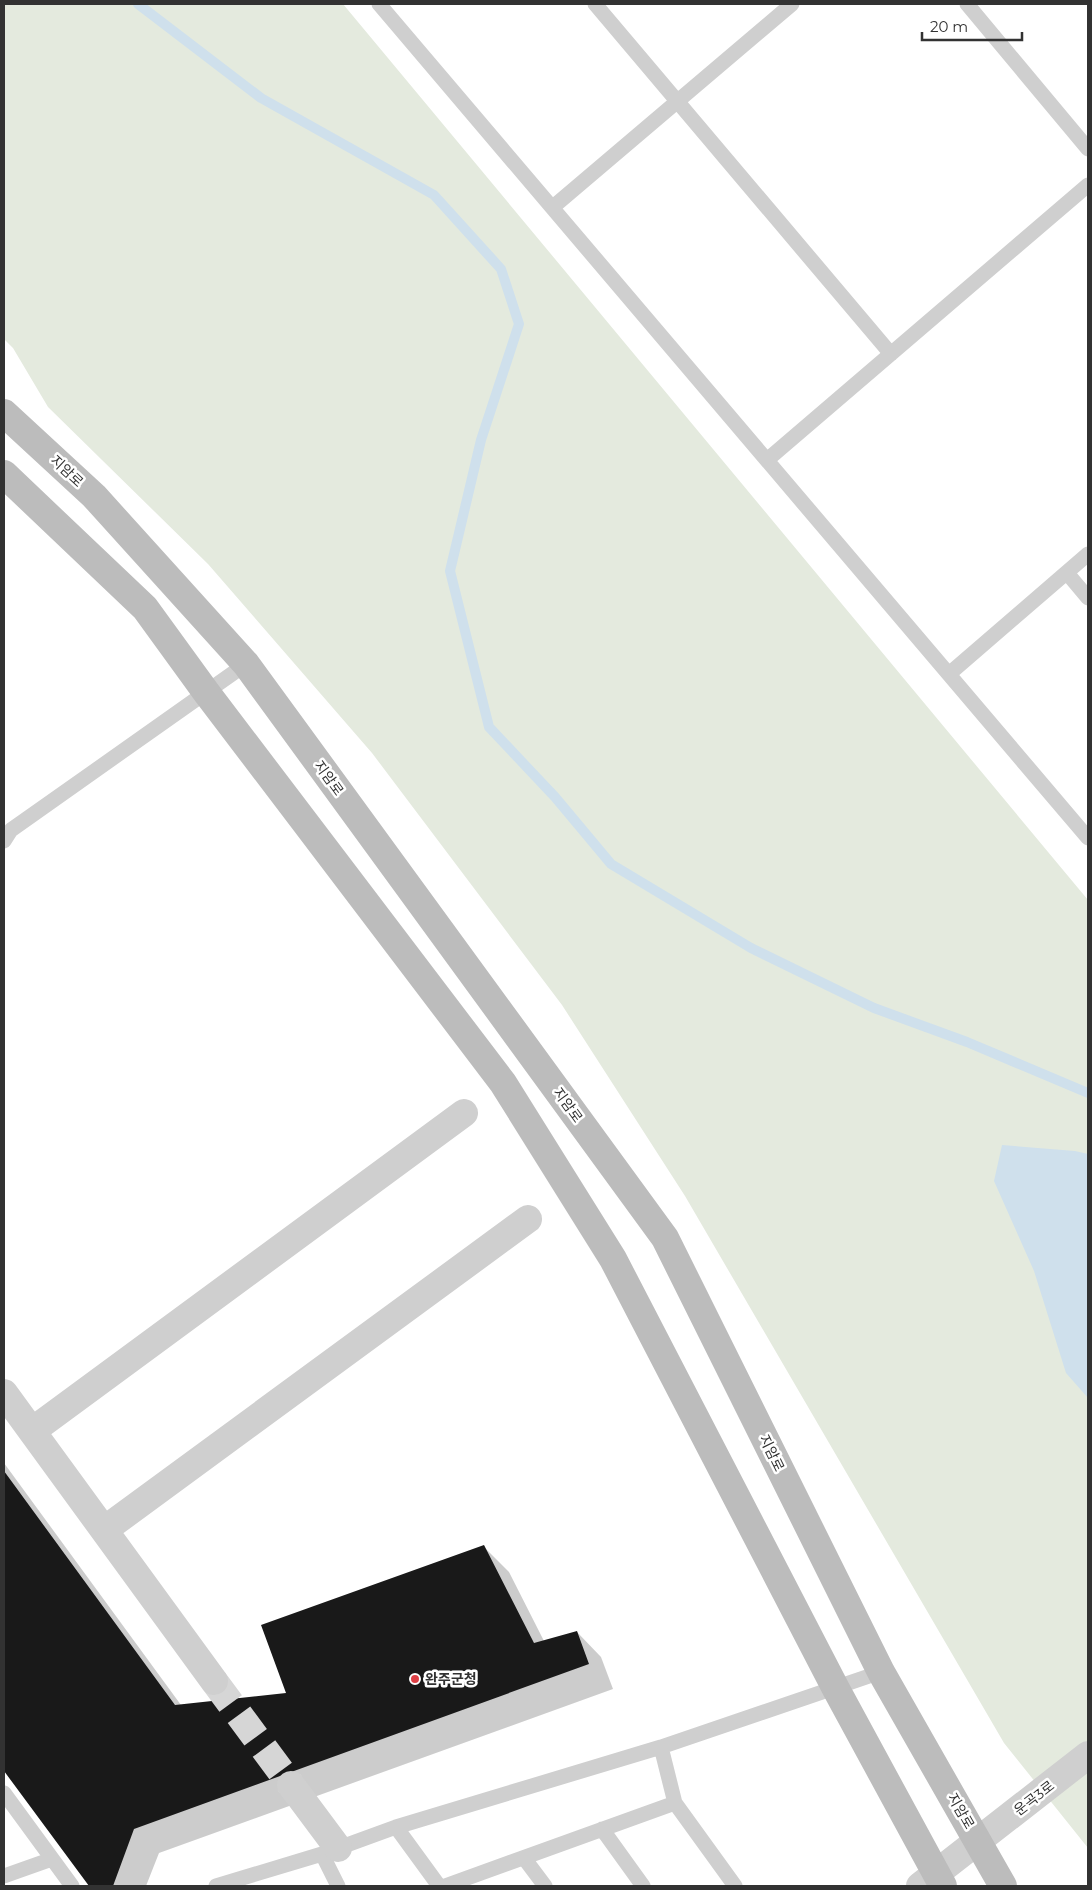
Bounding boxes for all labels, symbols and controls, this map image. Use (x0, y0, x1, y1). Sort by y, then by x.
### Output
scale bar (922, 10, 1022, 42)
text: 20 m (930, 17, 968, 36)
street label: 지암로 (47, 451, 87, 491)
street label: 지암로 (310, 757, 348, 799)
street label: 지암로 (549, 1084, 587, 1126)
street label: 지암로 (755, 1432, 789, 1474)
place label: 완주군청 (425, 1670, 477, 1688)
marker: 완주군청 (409, 1673, 421, 1685)
street label: 운곡3로 (1010, 1777, 1058, 1819)
street label: 지암로 (944, 1790, 979, 1832)

